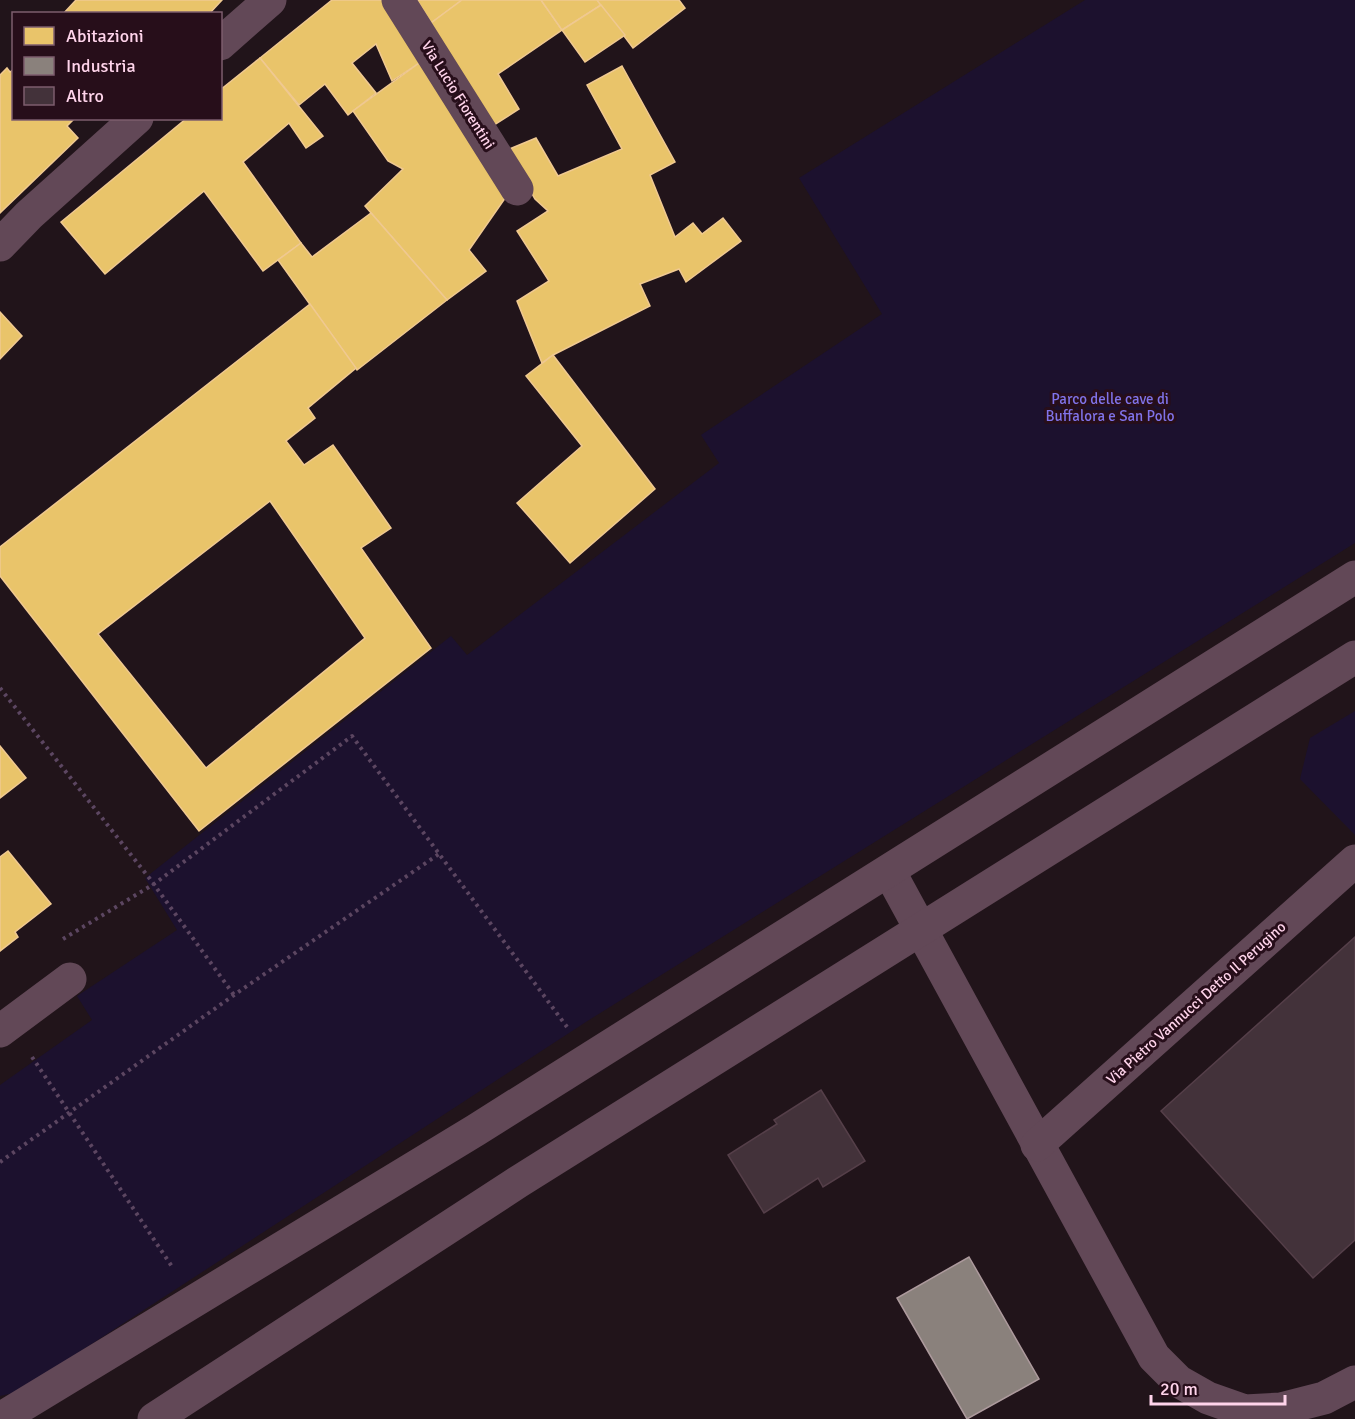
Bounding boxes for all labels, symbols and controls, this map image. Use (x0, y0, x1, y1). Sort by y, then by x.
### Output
legend (12, 12, 222, 120)
text: Abitazioni (66, 25, 144, 47)
street label: Via Lucio Fiorentini (418, 38, 498, 152)
text: Industria (66, 55, 136, 77)
text: Altro (66, 85, 104, 107)
park label: Parco delle cave di Buffalora e San Polo (1045, 390, 1175, 425)
street label: Via Pietro Vannucci Detto Il Perugino (1103, 918, 1289, 1088)
scale bar (1151, 1368, 1284, 1406)
text: 20 m (1160, 1378, 1198, 1400)

